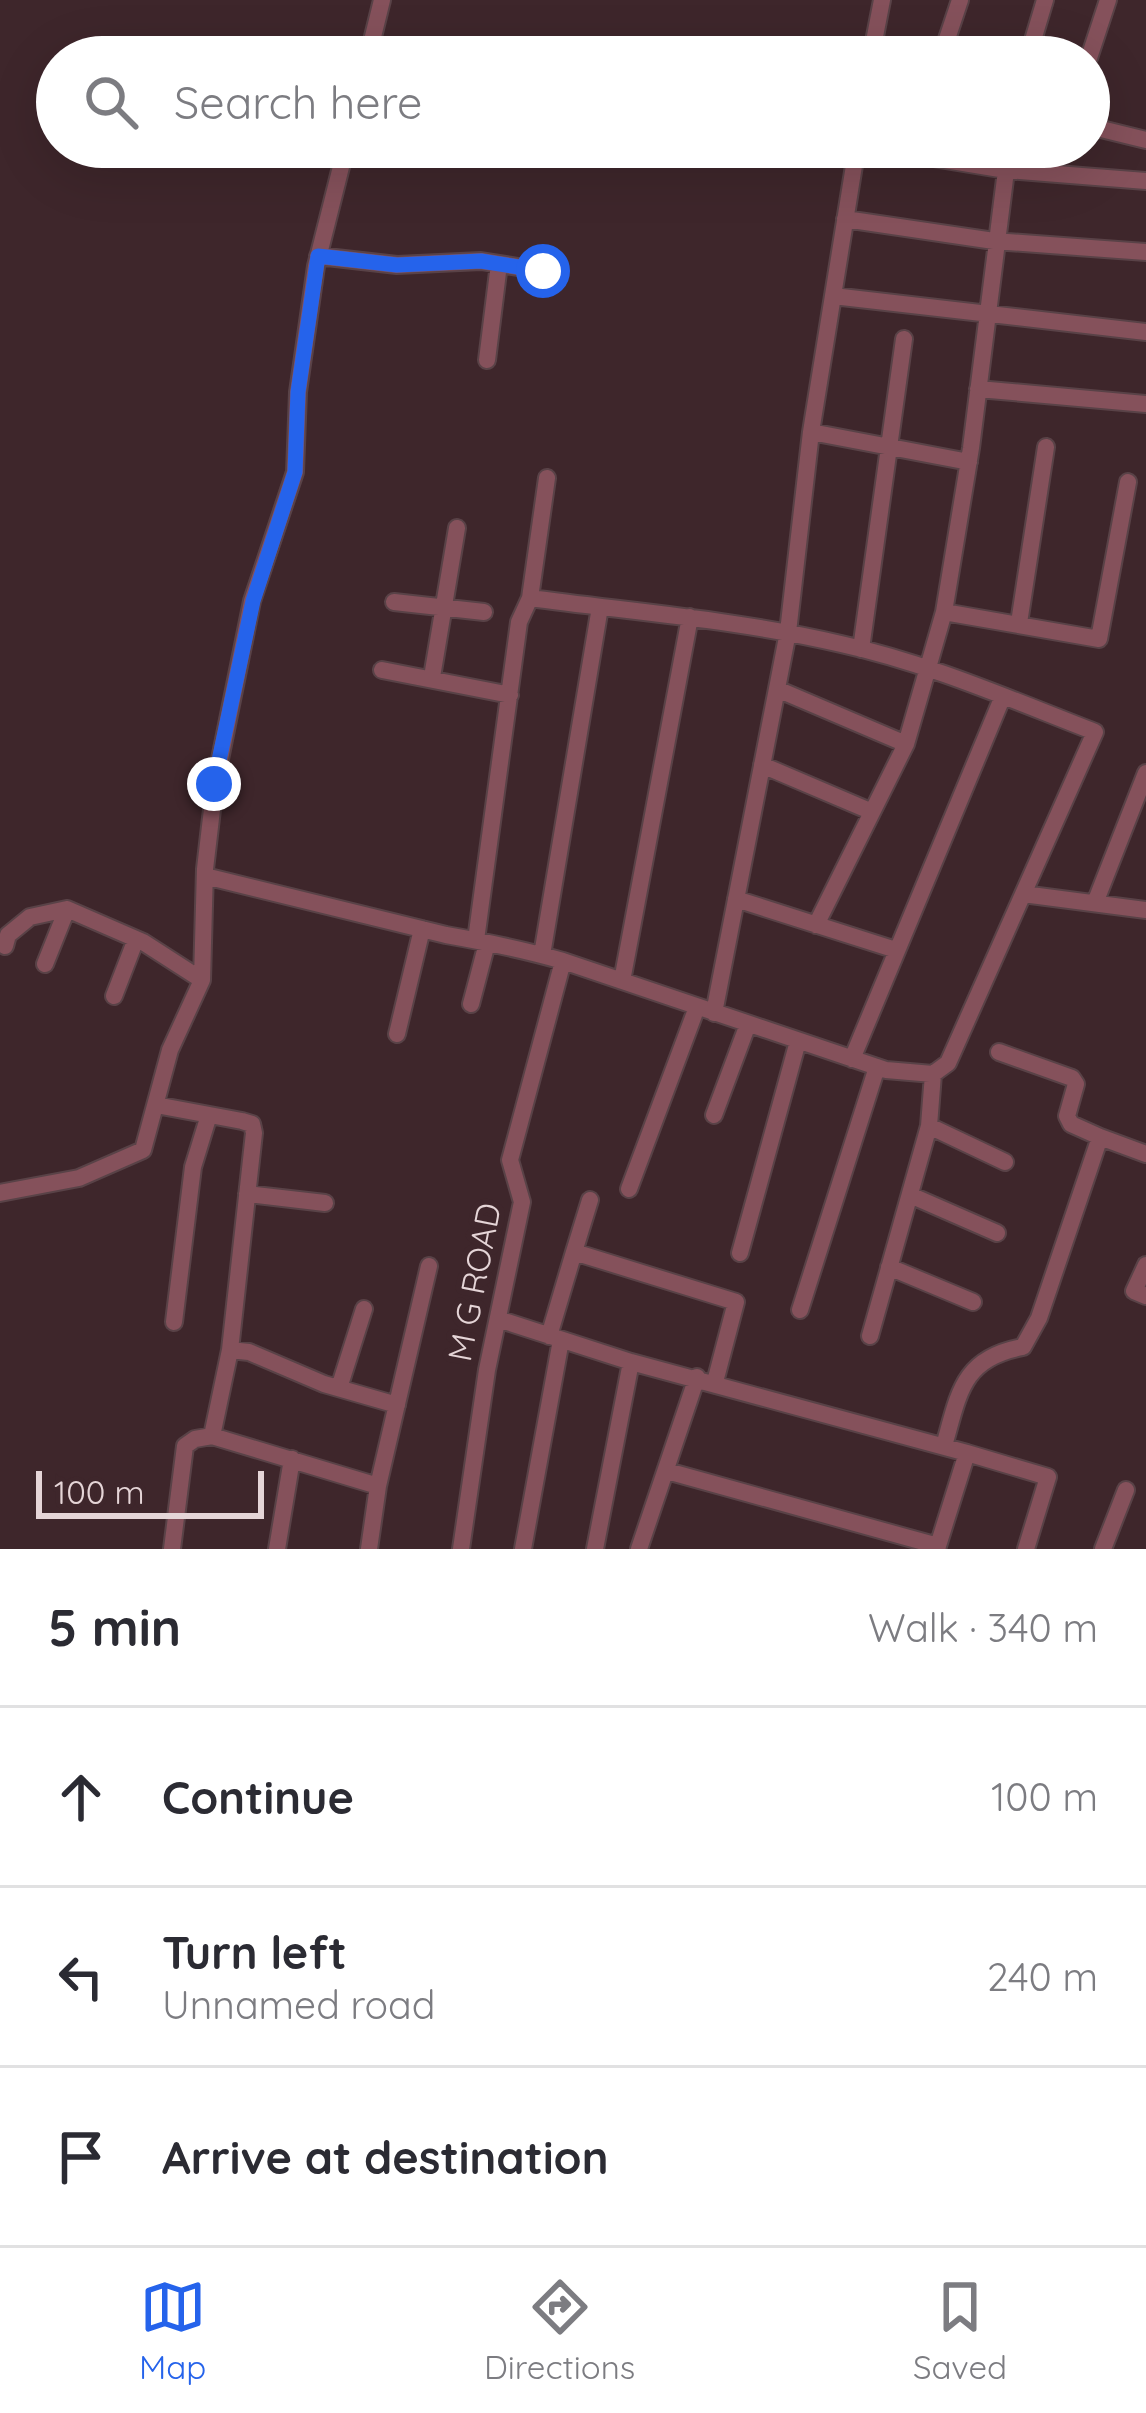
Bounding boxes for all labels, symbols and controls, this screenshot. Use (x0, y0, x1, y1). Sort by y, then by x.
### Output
search box (36, 36, 1110, 168)
icon: search (78, 69, 144, 135)
text: Search here (174, 74, 422, 130)
route start (516, 244, 570, 298)
route end (187, 757, 241, 811)
street label: M G ROAD (438, 1199, 509, 1364)
scale bar (36, 1465, 264, 1518)
text: 100 m (54, 1471, 145, 1512)
text: 5 min (48, 1595, 181, 1659)
text: Walk · 340 m (868, 1603, 1098, 1652)
icon: ahead (48, 1764, 114, 1830)
text: Continue (162, 1769, 354, 1825)
text: 100 m (991, 1772, 1098, 1821)
text: Turn left (162, 1924, 347, 1980)
icon: left (48, 1944, 114, 2010)
text: 240 m (987, 1952, 1098, 2001)
text: Unnamed road (162, 1980, 435, 2029)
icon: arrive (48, 2124, 114, 2190)
text: Arrive at destination (162, 2129, 608, 2185)
tab: Map (139, 2274, 206, 2387)
tab: Directions (484, 2274, 635, 2387)
tab: Saved (913, 2274, 1007, 2387)

